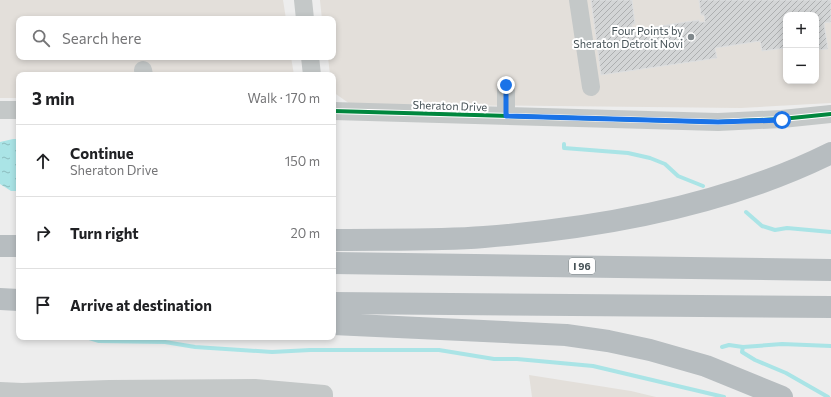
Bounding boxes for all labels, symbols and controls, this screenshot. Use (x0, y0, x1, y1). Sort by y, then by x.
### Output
map controls (783, 12, 819, 84)
button: + (783, 12, 819, 48)
search box (16, 16, 336, 60)
place label: Four Points by Sheraton Detroit Novi (573, 24, 683, 50)
icon: search (30, 27, 52, 49)
text: Search here (62, 29, 141, 47)
marker: Four Points by Sheraton Detroit Novi (686, 32, 696, 42)
button: − (783, 48, 819, 84)
route end (497, 76, 515, 94)
text: 3 min (32, 88, 75, 109)
text: Walk · 170 m (248, 90, 320, 106)
street label: Sheraton Drive (413, 98, 488, 113)
route start (773, 111, 791, 129)
text: Continue (70, 144, 134, 162)
icon: ahead (32, 150, 54, 172)
text: 150 m (285, 153, 320, 169)
text: Sheraton Drive (70, 162, 158, 178)
icon: right (32, 222, 54, 244)
text: Turn right (70, 224, 139, 242)
text: 20 m (291, 225, 320, 241)
road number: I 96 (569, 258, 595, 274)
icon: arrive (32, 294, 54, 316)
text: Arrive at destination (70, 296, 212, 314)

